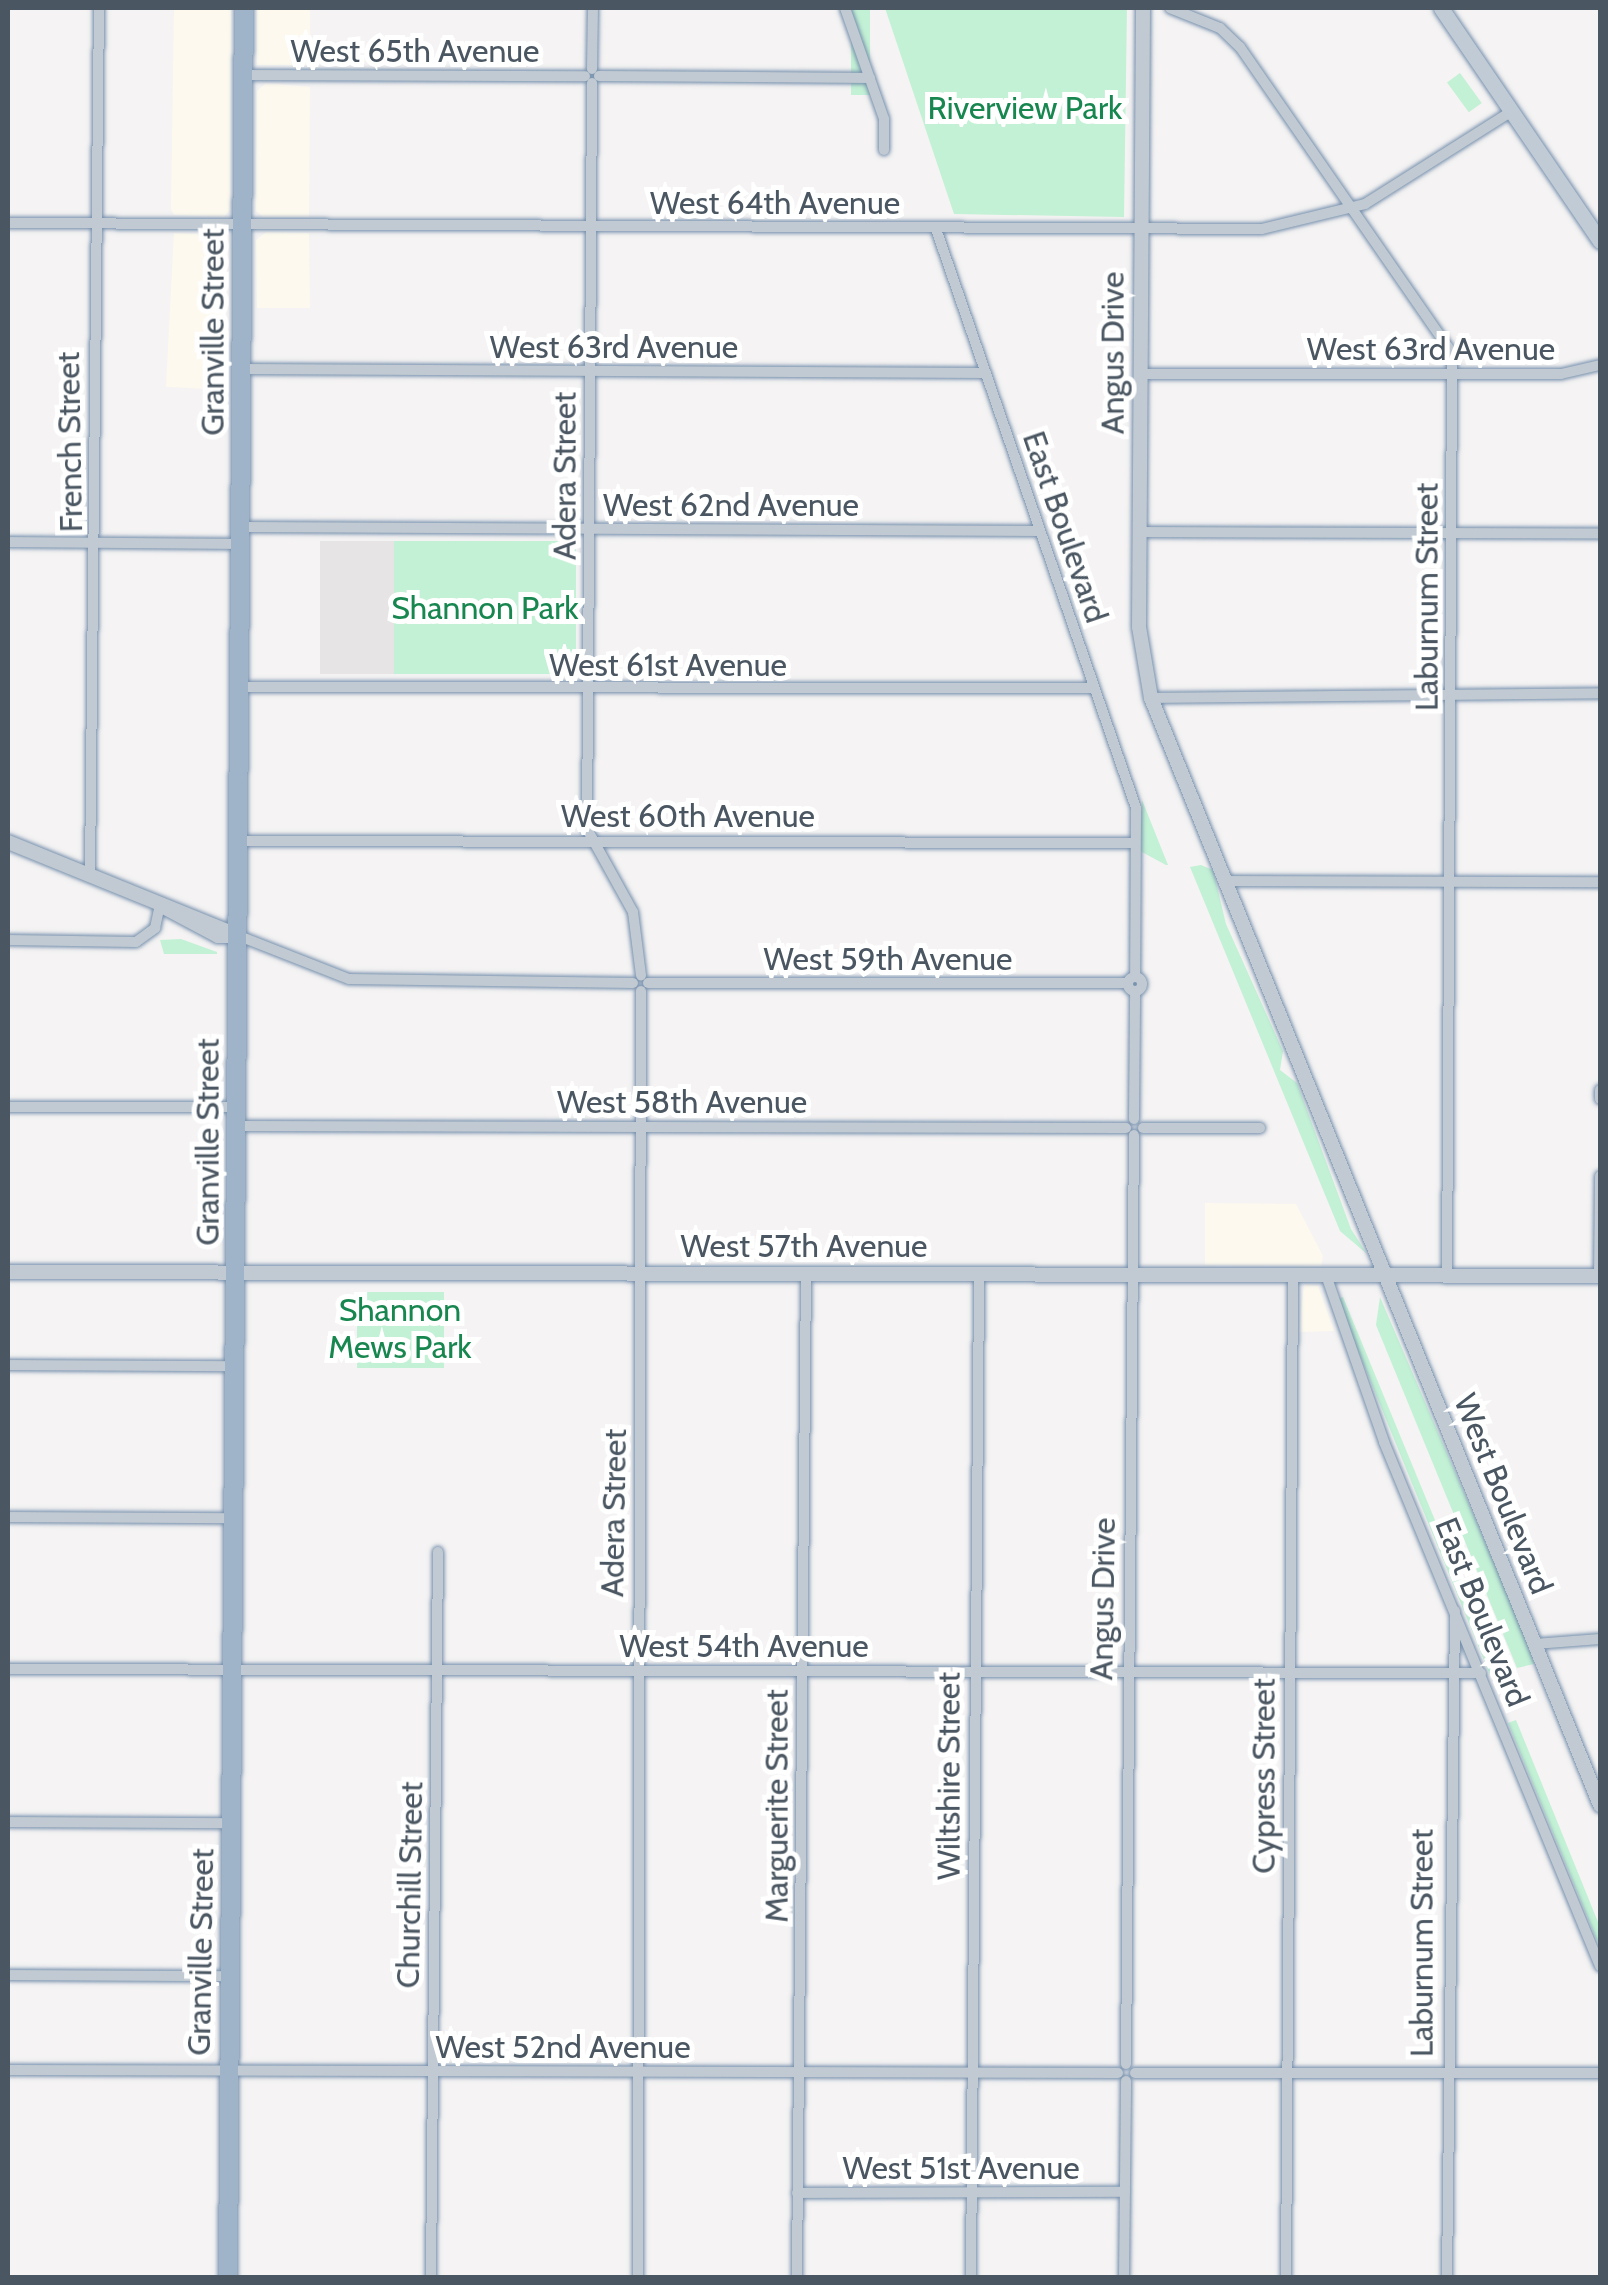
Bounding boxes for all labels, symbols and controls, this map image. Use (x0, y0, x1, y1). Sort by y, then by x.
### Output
street label: West 65th Avenue (291, 32, 539, 70)
park label: Riverview Park (928, 89, 1122, 127)
street label: West 64th Avenue (650, 184, 900, 222)
street label: Granville Street (194, 228, 232, 436)
street label: Angus Drive (1094, 272, 1132, 434)
street label: West 63rd Avenue (490, 328, 738, 366)
street label: West 63rd Avenue (1307, 330, 1555, 368)
street label: French Street (49, 351, 91, 533)
street label: Adera Street (546, 392, 584, 560)
street label: East Boulevard (1014, 426, 1116, 628)
street label: Laburnum Street (1408, 483, 1446, 711)
street label: West 62nd Avenue (603, 486, 859, 524)
park label: Shannon Park (391, 589, 579, 627)
street label: West 61st Avenue (549, 646, 787, 684)
street label: West 60th Avenue (561, 797, 815, 835)
street label: West 59th Avenue (764, 940, 1012, 978)
street label: Granville Street (189, 1038, 227, 1246)
street label: West 58th Avenue (557, 1083, 807, 1121)
street label: West 57th Avenue (681, 1227, 927, 1265)
park label: Shannon Mews Park (328, 1292, 472, 1367)
street label: West Boulevard (1445, 1388, 1561, 1600)
street label: Adera Street (593, 1429, 635, 1597)
street label: East Boulevard (1427, 1512, 1537, 1712)
street label: Angus Drive (1082, 1517, 1124, 1681)
street label: West 54th Avenue (619, 1627, 869, 1665)
street label: Wiltshire Street (930, 1672, 968, 1880)
street label: Cypress Street (1245, 1678, 1283, 1874)
street label: Marguerite Street (758, 1689, 796, 1923)
street label: Churchill Street (389, 1781, 431, 1989)
street label: Laburnum Street (1403, 1829, 1441, 2057)
street label: Granville Street (180, 1848, 222, 2056)
street label: West 52nd Avenue (435, 2028, 691, 2066)
street label: West 51st Avenue (842, 2149, 1080, 2187)

